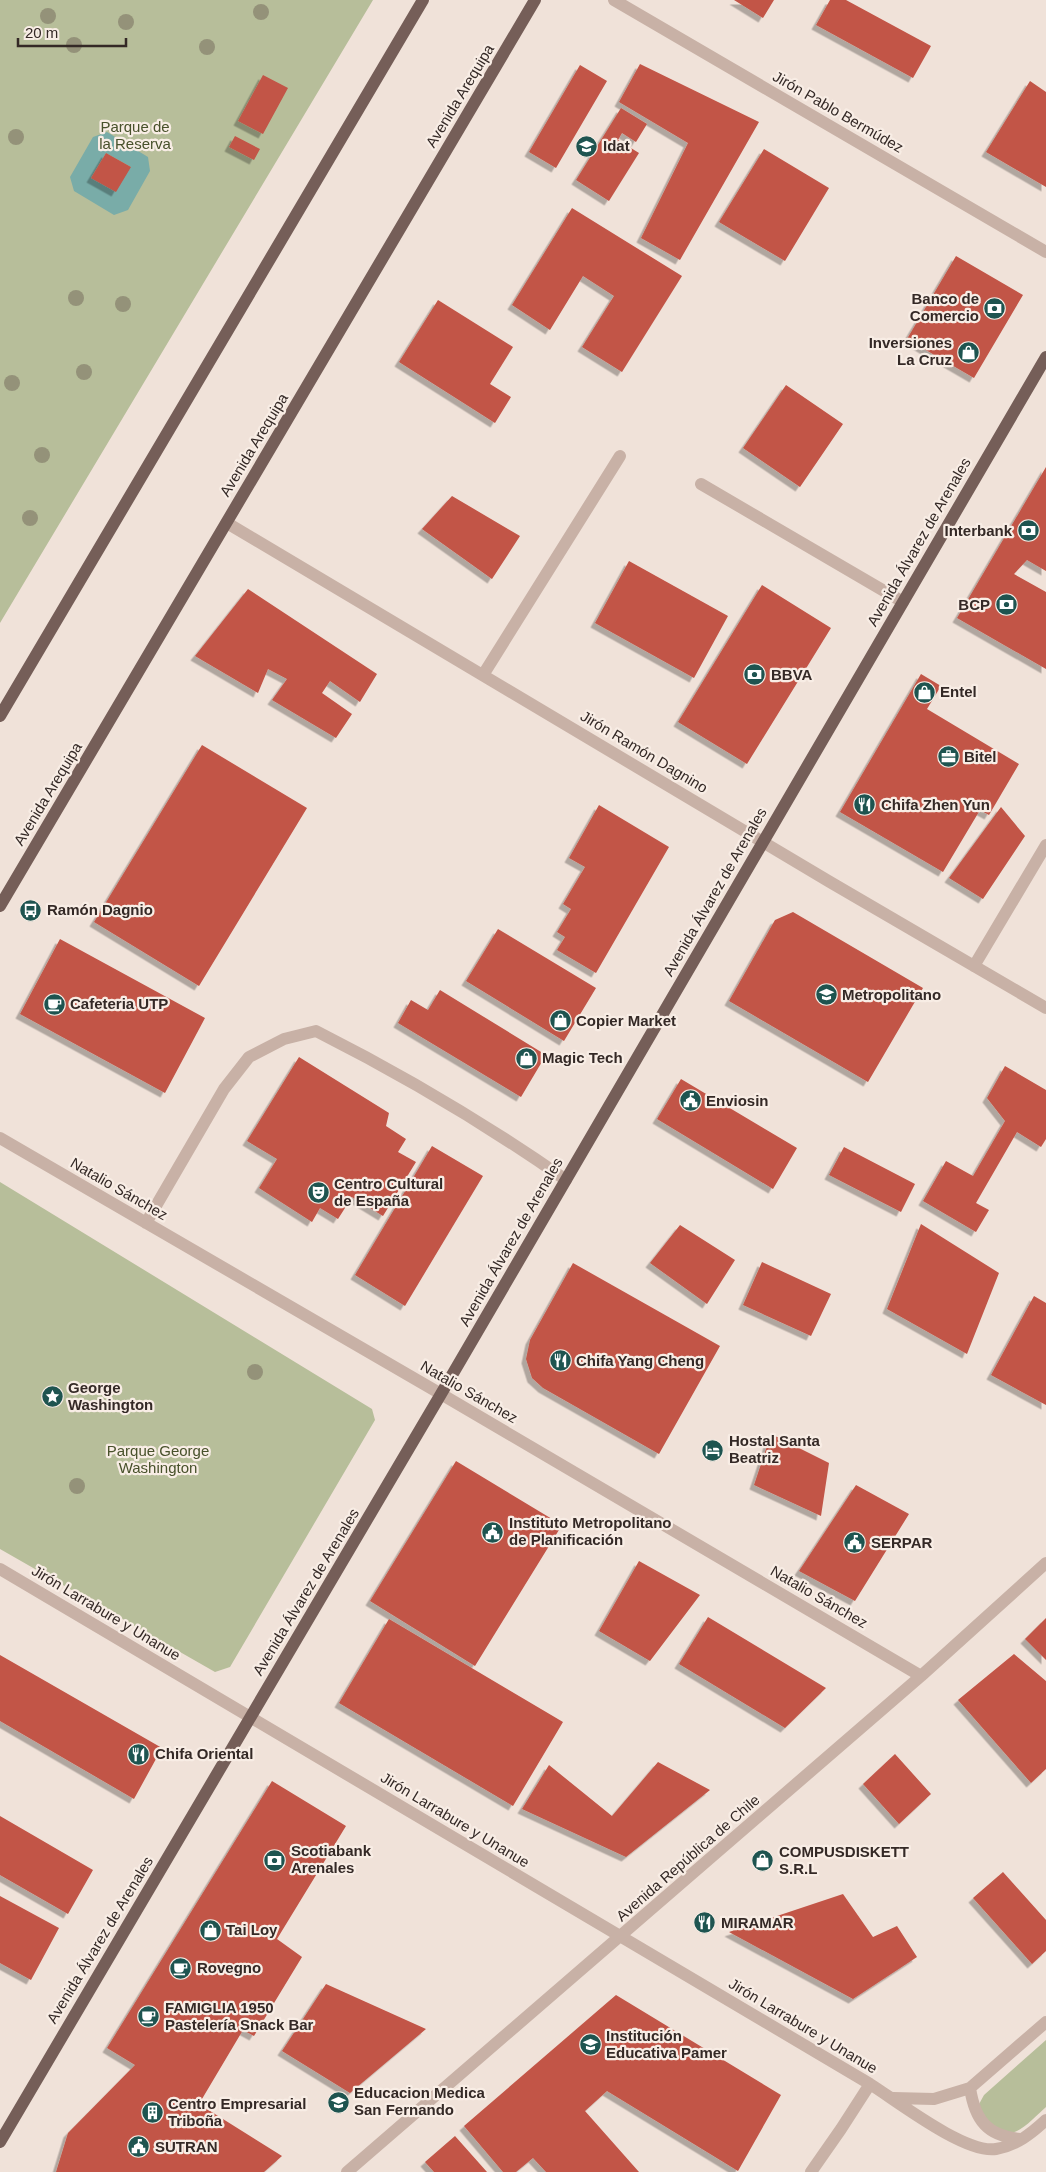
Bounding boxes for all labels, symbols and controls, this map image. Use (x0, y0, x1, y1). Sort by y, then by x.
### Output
scale bar (18, 15, 125, 47)
text: 20 m (25, 24, 58, 41)
street label: Avenida Arequipa (422, 41, 497, 150)
street label: Jirón Pablo Bermúdez (770, 67, 906, 156)
park label: Parque de la Reserva (99, 118, 172, 152)
school or university icon: Idat (575, 134, 599, 158)
place label: Idat (603, 137, 630, 154)
place label: Banco de Comercio (910, 290, 979, 324)
bank icon: Banco de Comercio (983, 296, 1007, 320)
place label: Inversiones La Cruz (869, 334, 952, 368)
shop icon: Inversiones La Cruz (956, 340, 980, 364)
street label: Avenida Arequipa (216, 390, 291, 499)
street label: Avenida Álvarez de Arenales (863, 455, 974, 629)
bank icon: Interbank (1016, 519, 1040, 543)
place label: Interbank (944, 522, 1013, 539)
bank icon: BCP (994, 593, 1018, 617)
place label: BCP (958, 596, 990, 613)
bank icon: BBVA (743, 663, 767, 687)
place label: BBVA (771, 666, 813, 683)
shop icon: Entel (912, 680, 936, 704)
place label: Entel (940, 683, 977, 700)
street label: Jirón Ramón Dagnino (578, 707, 711, 796)
street label: Avenida Arequipa (10, 739, 85, 848)
office icon: Bitel (936, 745, 960, 769)
place label: Bitel (964, 748, 997, 765)
restaurant icon: Chifa Zhen Yun (853, 793, 877, 817)
place label: Chifa Zhen Yun (881, 796, 990, 813)
street label: Avenida Álvarez de Arenales (659, 805, 770, 979)
bus stop icon: Ramón Dagnio (19, 898, 43, 922)
place label: Ramón Dagnio (47, 901, 153, 918)
school or university icon: Metropolitano (814, 983, 838, 1007)
place label: Metropolitano (842, 986, 941, 1003)
cafe icon: Cafeteria UTP (42, 992, 66, 1016)
place label: Cafeteria UTP (70, 995, 168, 1012)
shop icon: Copier Market (548, 1009, 572, 1033)
place label: Copier Market (576, 1012, 676, 1029)
shop icon: Magic Tech (514, 1046, 538, 1070)
place label: Magic Tech (542, 1049, 623, 1066)
public building icon: Enviosin (678, 1089, 702, 1113)
place label: Enviosin (706, 1092, 769, 1109)
street label: Natalio Sánchez (68, 1154, 171, 1223)
street label: Avenida Álvarez de Arenales (455, 1155, 566, 1329)
place label: Centro Cultural de España (334, 1175, 443, 1209)
theatre icon: Centro Cultural de España (306, 1181, 330, 1205)
restaurant icon: Chifa Yang Cheng (548, 1349, 572, 1373)
place label: Chifa Yang Cheng (576, 1352, 704, 1369)
street label: Natalio Sánchez (418, 1357, 521, 1426)
place label: George Washington (68, 1379, 153, 1413)
place icon: George Washington (40, 1385, 64, 1409)
place label: Hostal Santa Beatriz (729, 1432, 821, 1466)
hotel icon: Hostal Santa Beatriz (701, 1438, 725, 1462)
park label: Parque George Washington (107, 1442, 209, 1476)
street label: Avenida Álvarez de Arenales (249, 1505, 362, 1678)
place label: Instituto Metropolitano de Planificación (509, 1514, 671, 1548)
public building icon: Instituto Metropolitano de Planificación (481, 1520, 505, 1544)
public building icon: SERPAR (843, 1531, 867, 1555)
place label: SERPAR (871, 1534, 933, 1551)
street label: Jirón Larrabure y Unanue (29, 1561, 184, 1664)
street label: Natalio Sánchez (768, 1562, 871, 1631)
restaurant icon: Chifa Oriental (127, 1742, 151, 1766)
place label: Chifa Oriental (155, 1745, 253, 1762)
street label: Jirón Larrabure y Unanue (378, 1768, 533, 1871)
street label: Avenida República de Chile (613, 1791, 763, 1924)
place label: Scotiabank Arenales (291, 1842, 372, 1876)
place label: COMPUSDISKETT S.R.L (779, 1843, 909, 1877)
bank icon: Scotiabank Arenales (263, 1848, 287, 1872)
shop icon: COMPUSDISKETT S.R.L (751, 1849, 775, 1873)
street label: Avenida Álvarez de Arenales (43, 1853, 156, 2026)
restaurant icon: MIRAMAR (693, 1911, 717, 1935)
place label: MIRAMAR (721, 1914, 794, 1931)
shop icon: Tai Loy (198, 1918, 222, 1942)
place label: Tai Loy (226, 1921, 278, 1938)
cafe icon: Rovegno (169, 1956, 193, 1980)
place label: Rovegno (197, 1959, 261, 1976)
street label: Jirón Larrabure y Unanue (726, 1974, 881, 2077)
place label: FAMIGLIA 1950 Pastelería Snack Bar (165, 1999, 314, 2033)
cafe icon: FAMIGLIA 1950 Pastelería Snack Bar (137, 2005, 161, 2029)
place label: Institución Educativa Pamer (606, 2027, 727, 2061)
school or university icon: Institución Educativa Pamer (578, 2033, 602, 2057)
place label: Educacion Medica San Fernando (354, 2084, 486, 2118)
school or university icon: Educacion Medica San Fernando (326, 2090, 350, 2114)
place label: Centro Empresarial Triboña (168, 2095, 306, 2129)
building icon: Centro Empresarial Triboña (140, 2101, 164, 2125)
public building icon: SUTRAN (127, 2135, 151, 2159)
place label: SUTRAN (155, 2138, 218, 2155)

